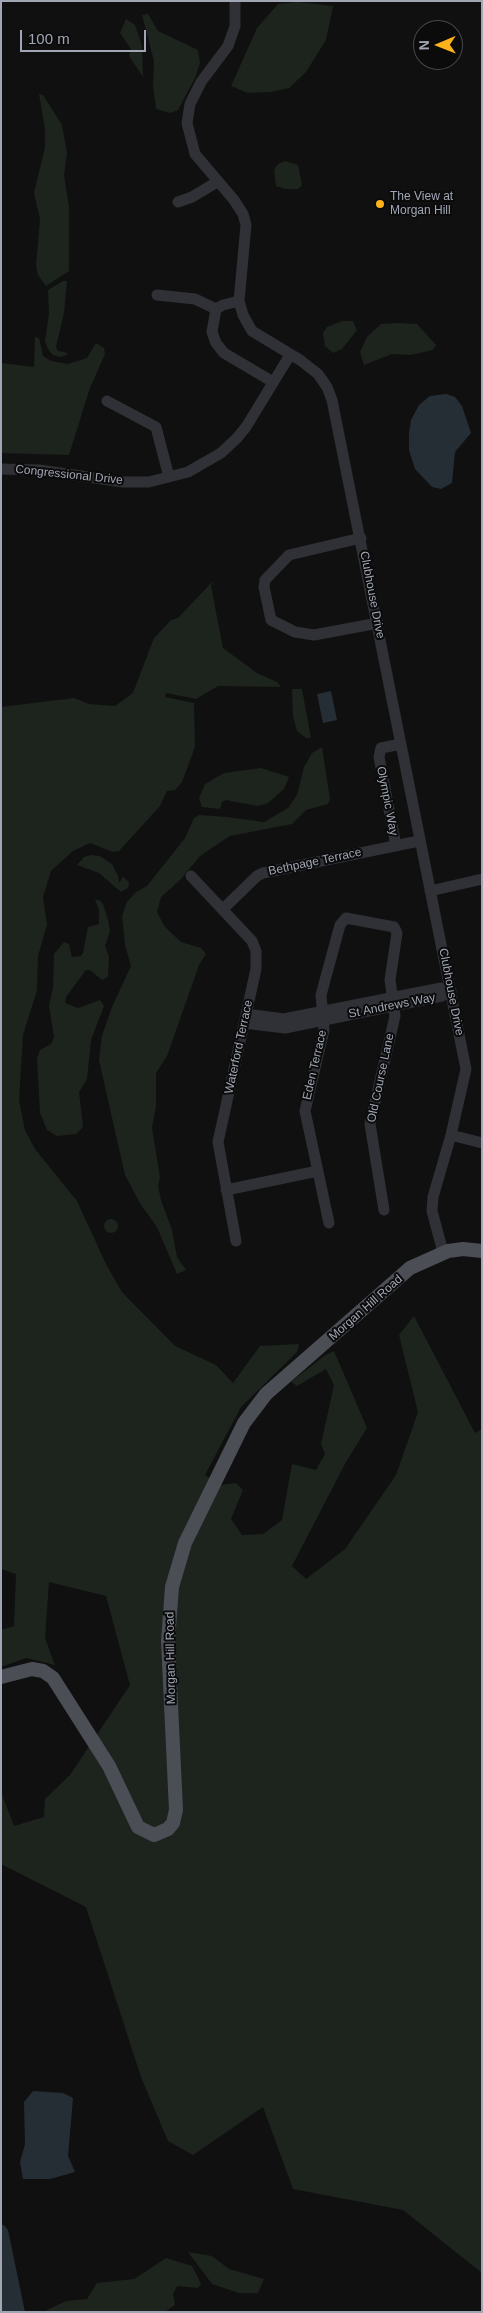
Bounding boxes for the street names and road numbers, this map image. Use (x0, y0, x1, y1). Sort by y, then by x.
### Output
street label: Congressional Drive (15, 462, 123, 488)
street label: Clubhouse Drive (356, 550, 388, 640)
street label: Olympic Way (373, 765, 401, 837)
street label: Bethpage Terrace (267, 845, 363, 879)
street label: Clubhouse Drive (435, 947, 467, 1037)
street label: St Andrews Way (347, 991, 437, 1021)
street label: Waterford Terrace (222, 999, 256, 1095)
street label: Eden Terrace (300, 1029, 330, 1101)
street label: Old Course Lane (365, 1032, 397, 1124)
street label: Morgan Hill Road (326, 1272, 406, 1344)
street label: Morgan Hill Road (163, 1612, 179, 1704)

